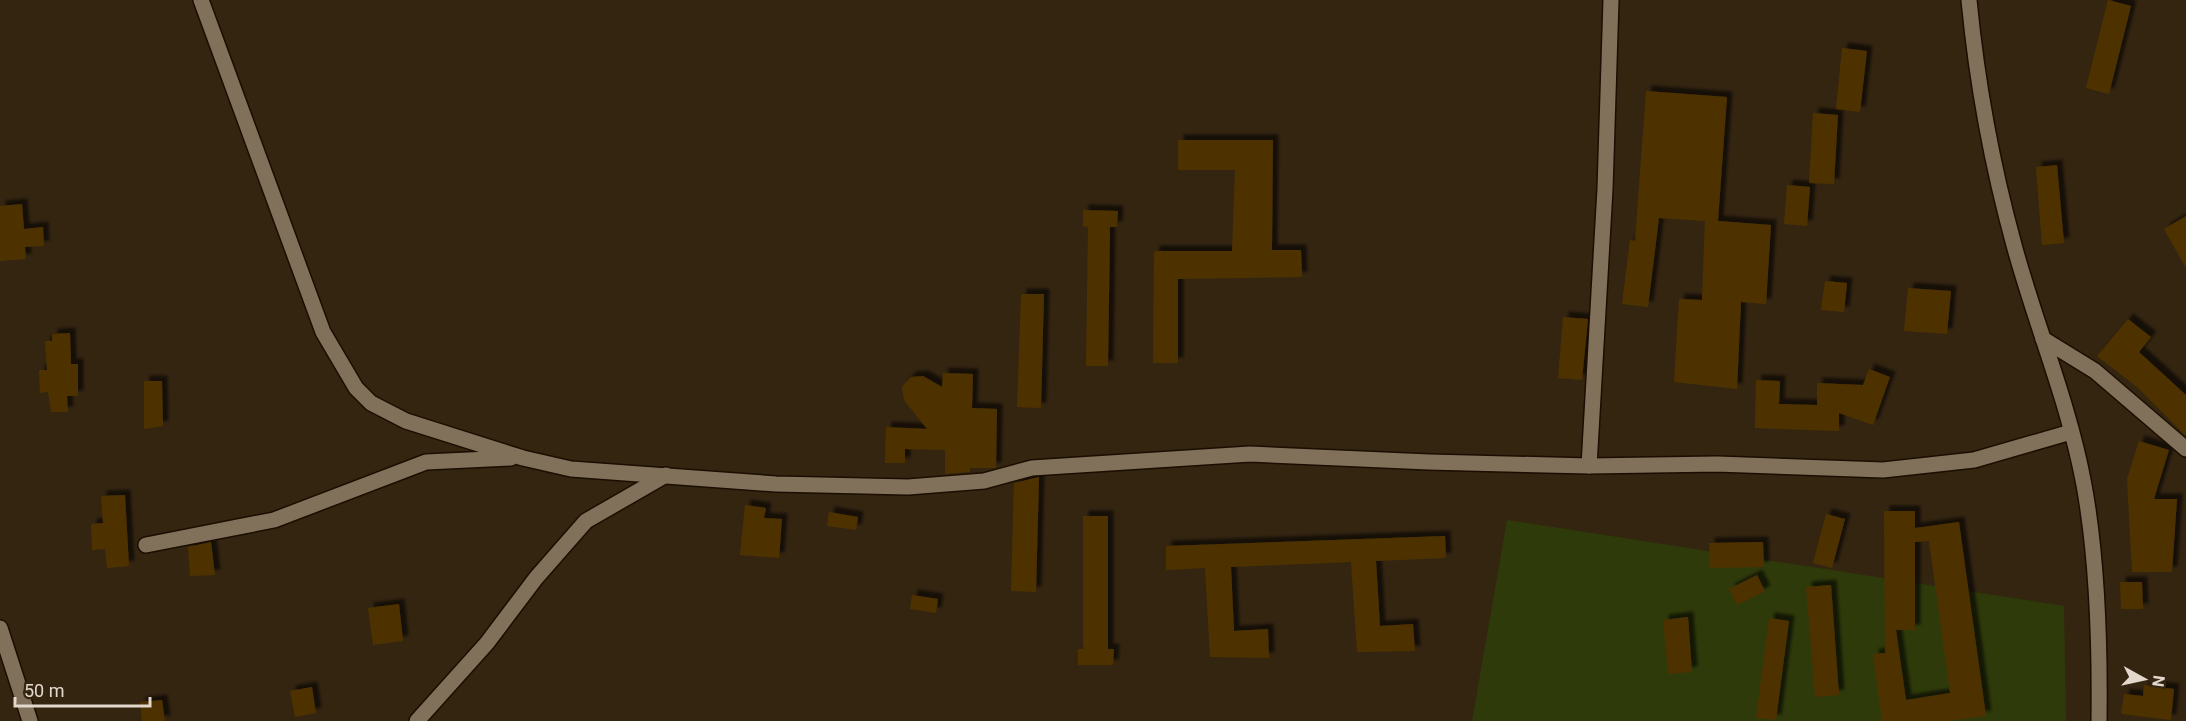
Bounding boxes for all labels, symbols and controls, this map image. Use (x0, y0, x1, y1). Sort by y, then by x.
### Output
north arrow (2114, 649, 2174, 709)
scale bar (15, 670, 150, 708)
text: N (2148, 674, 2169, 688)
text: 50 m (24, 680, 64, 701)

